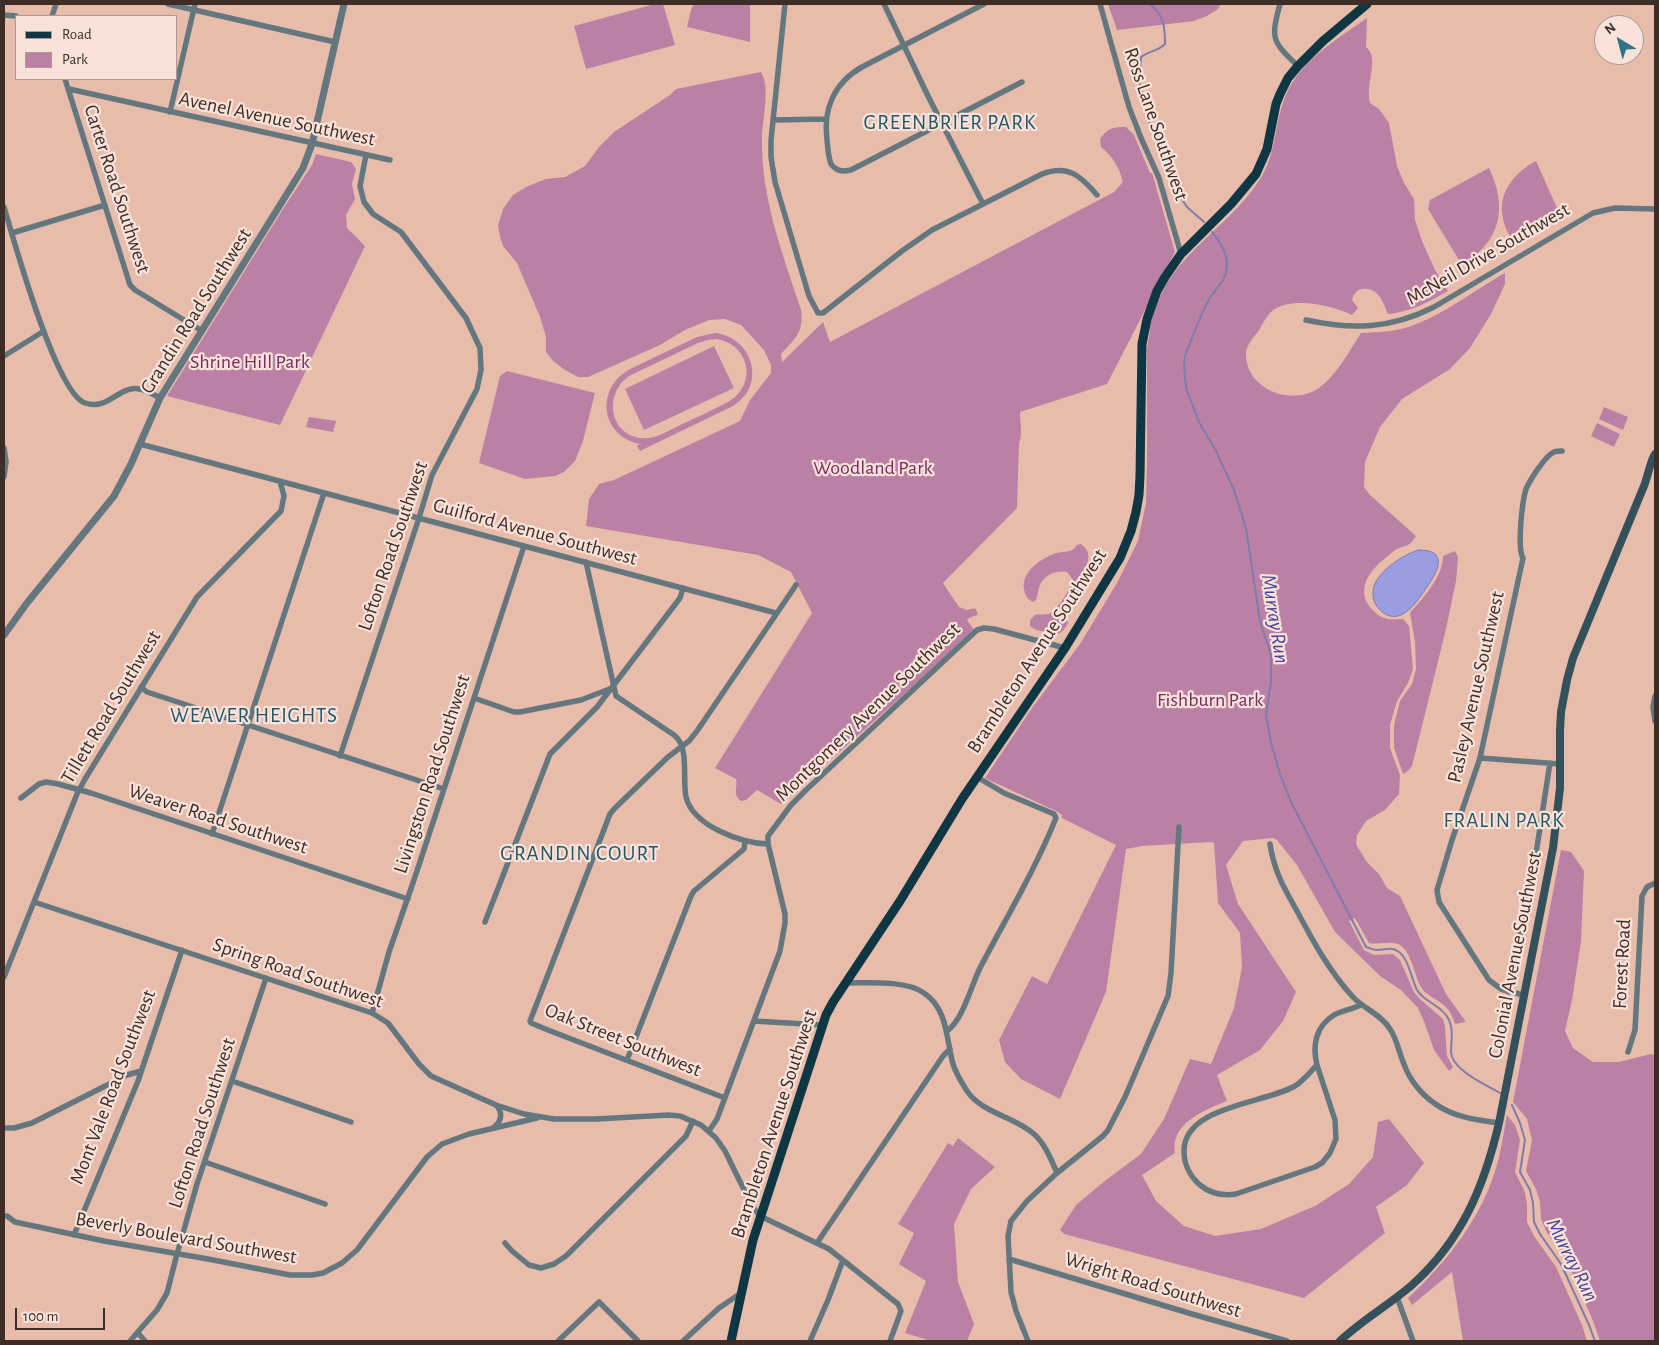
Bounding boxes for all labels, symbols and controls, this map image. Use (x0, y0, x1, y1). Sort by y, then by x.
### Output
legend (15, 15, 178, 80)
north arrow (1594, 15, 1644, 65)
text: N (1602, 20, 1619, 37)
text: Road (62, 27, 92, 42)
street label: Ross Lane Southwest (1119, 44, 1193, 204)
text: Park (62, 52, 88, 67)
street label: Avenel Avenue Southwest (177, 87, 377, 151)
street label: Carter Road Southwest (78, 102, 156, 276)
district label: GREENBRIER PARK (862, 110, 1038, 136)
street label: McNeil Drive Southwest (1402, 197, 1574, 311)
street label: Grandin Road Southwest (135, 224, 257, 398)
park label: Shrine Hill Park (190, 350, 310, 374)
park label: Woodland Park (813, 456, 933, 480)
street label: Lofton Road Southwest (353, 458, 433, 634)
street label: Guilford Avenue Southwest (430, 493, 640, 571)
street label: Brambleton Avenue Southwest (962, 544, 1112, 758)
water label: Murray Run (1256, 573, 1294, 665)
street label: Pasley Avenue Southwest (1442, 589, 1510, 785)
street label: Montgomery Avenue Southwest (771, 617, 965, 807)
street label: Tillett Road Southwest (56, 626, 166, 788)
street label: Livingston Road Southwest (388, 671, 476, 877)
park label: Fishburn Park (1157, 688, 1263, 712)
district label: WEAVER HEIGHTS (168, 703, 340, 729)
street label: Weaver Road Southwest (125, 779, 311, 859)
district label: FRALIN PARK (1442, 808, 1566, 834)
district label: GRANDIN COURT (499, 841, 661, 867)
street label: Colonial Avenue Southwest (1483, 850, 1547, 1060)
street label: Forest Road (1608, 918, 1636, 1010)
street label: Spring Road Southwest (210, 933, 386, 1013)
street label: Mont Vale Road Southwest (65, 986, 161, 1188)
street label: Oak Street Southwest (541, 998, 705, 1082)
street label: Brambleton Avenue Southwest (726, 1007, 822, 1241)
street label: Lofton Road Southwest (163, 1035, 241, 1211)
street label: Beverly Boulevard Southwest (74, 1207, 298, 1269)
water label: Murray Run (1540, 1214, 1604, 1306)
street label: Wright Road Southwest (1062, 1247, 1244, 1323)
scale bar (18, 1298, 108, 1330)
text: 100 m (23, 1309, 58, 1324)

